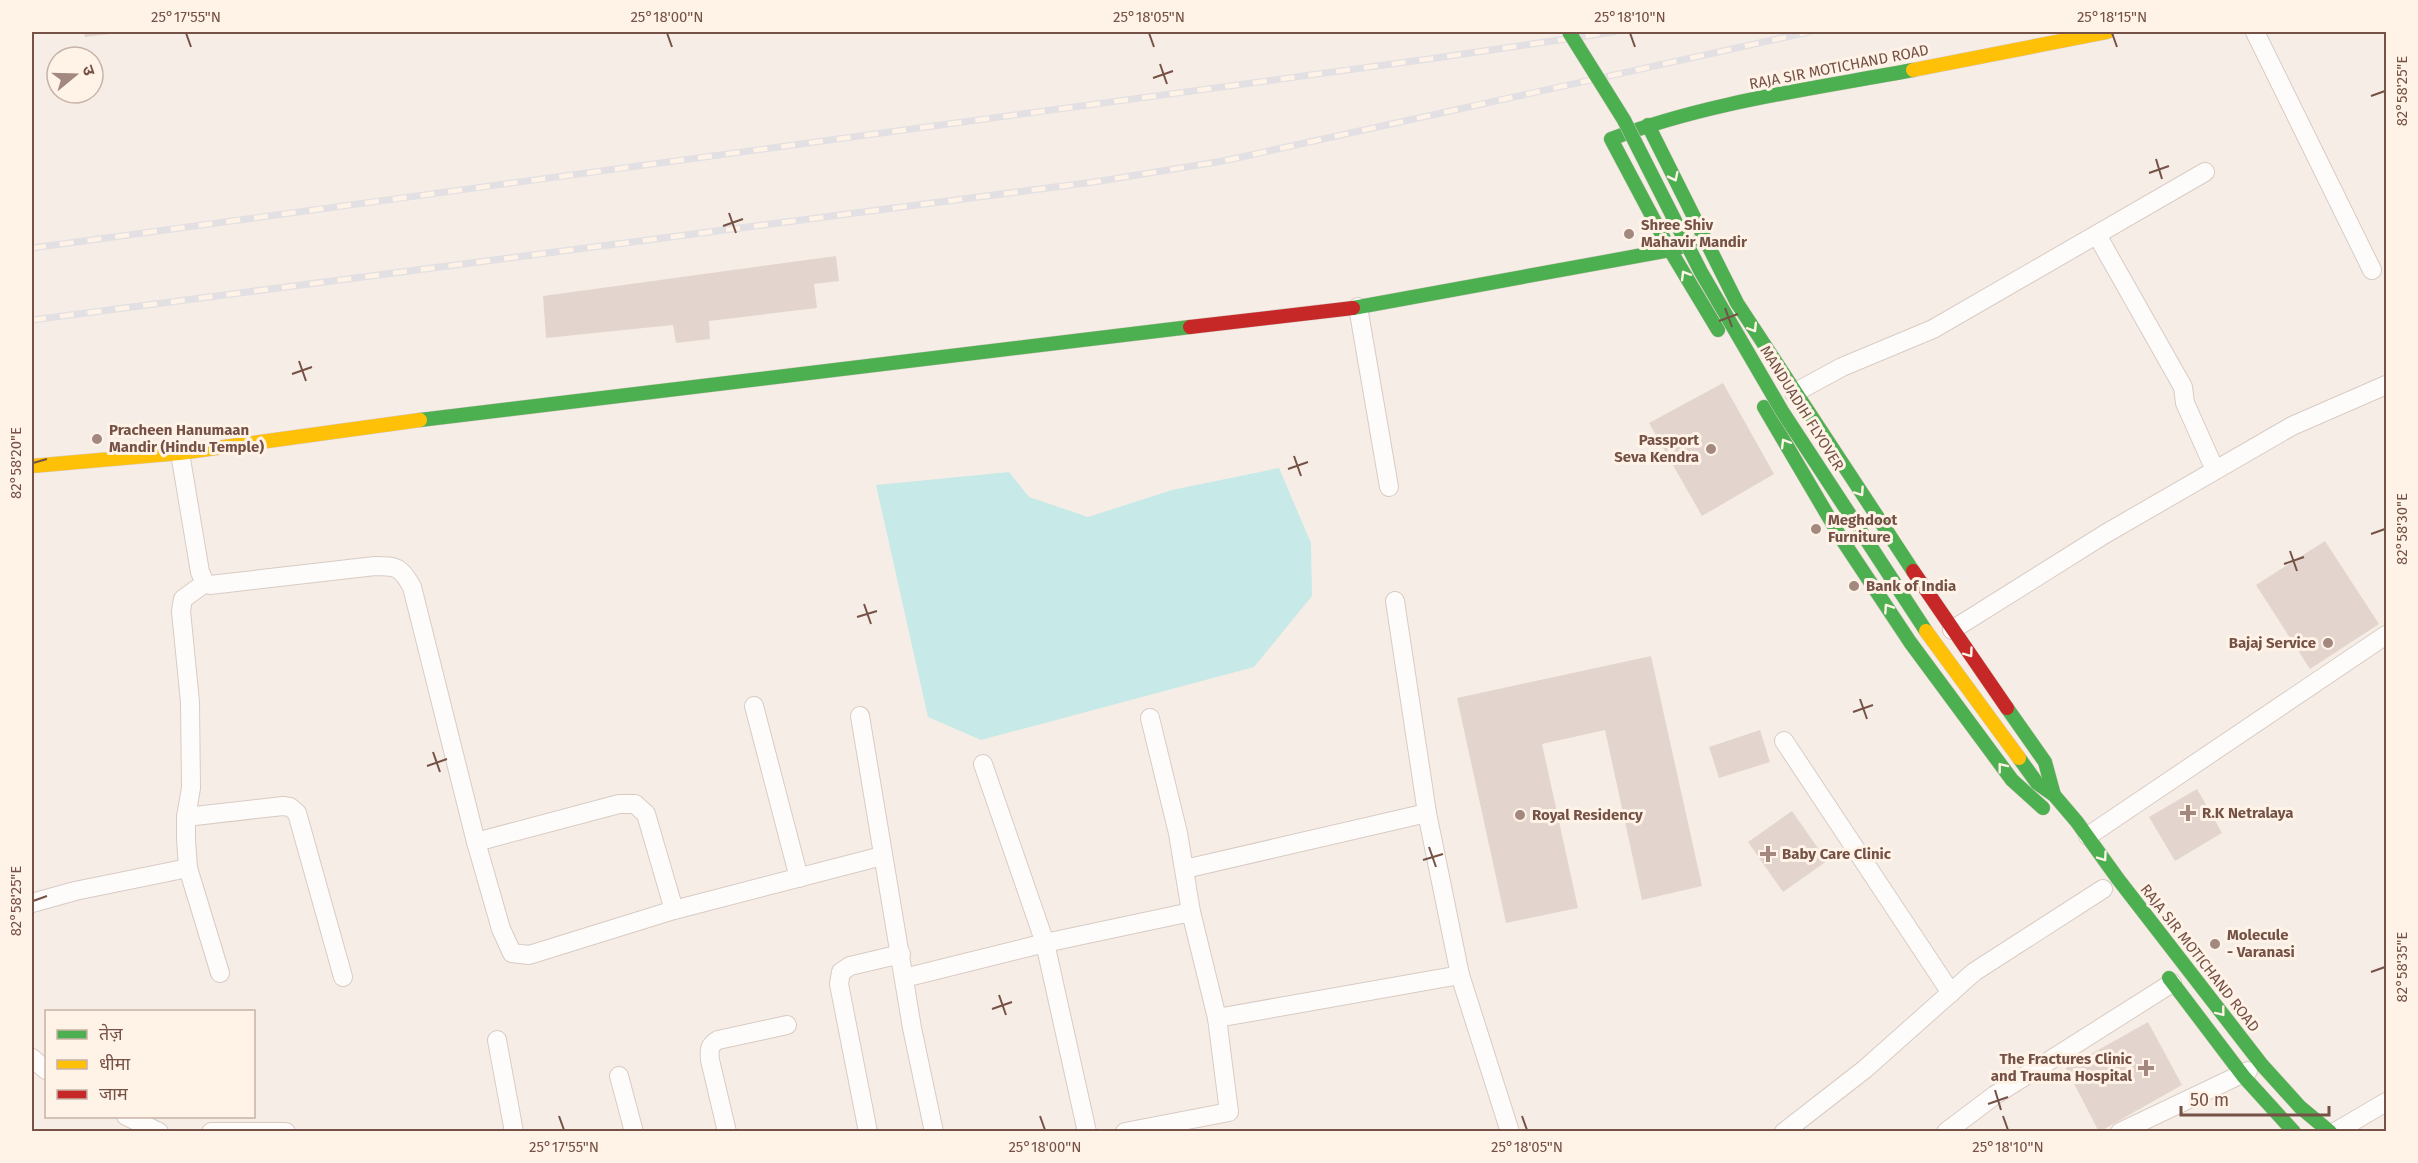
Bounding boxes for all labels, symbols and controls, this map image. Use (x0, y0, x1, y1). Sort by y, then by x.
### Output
text: 25°17'55"N (151, 8, 221, 26)
text: 25°18'00"N (630, 8, 704, 26)
text: 25°18'05"N (1113, 8, 1185, 26)
text: 25°18'10"N (1594, 8, 1666, 26)
text: 25°18'15"N (2077, 8, 2147, 26)
street label: RAJA SIR MOTICHAND ROAD (1748, 41, 1930, 93)
north arrow (45, 45, 105, 105)
text: 82°58'25"E (2393, 56, 2411, 126)
text: उ (78, 63, 99, 78)
one-way arrow (1666, 171, 1678, 182)
place label: Shree Shiv Mahavir Mandir (1641, 216, 1748, 251)
marker: Shree Shiv Mahavir Mandir (1622, 227, 1636, 241)
one-way arrow (1681, 271, 1693, 281)
one-way arrow (1746, 322, 1757, 333)
street label: MANDUADIH FLYOVER (1756, 342, 1848, 474)
place label: Pracheen Hanumaan Mandir (Hindu Temple) (109, 421, 264, 456)
text: 82°58'20"E (7, 427, 25, 499)
place label: Passport Seva Kendra (1614, 431, 1699, 466)
marker: Pracheen Hanumaan Mandir (Hindu Temple) (90, 432, 104, 446)
one-way arrow (1780, 439, 1792, 449)
marker: Passport Seva Kendra (1704, 442, 1718, 456)
one-way arrow (1853, 485, 1864, 496)
text: 82°58'30"E (2393, 493, 2411, 565)
place label: Meghdoot Furniture (1828, 511, 1898, 546)
marker: Meghdoot Furniture (1809, 522, 1823, 536)
place label: Bank of India (1866, 577, 1956, 595)
marker: Bank of India (1847, 579, 1861, 593)
one-way arrow (1884, 604, 1895, 615)
place label: Bajaj Service (2229, 634, 2316, 652)
marker: Bajaj Service (2321, 636, 2335, 650)
one-way arrow (1962, 647, 1973, 658)
one-way arrow (1998, 762, 2009, 773)
marker: R.K Netralaya (2179, 804, 2197, 822)
place label: R.K Netralaya (2202, 804, 2294, 822)
place label: Royal Residency (1532, 806, 1643, 824)
marker: Royal Residency (1513, 808, 1527, 822)
marker: Baby Care Clinic (1759, 845, 1777, 863)
place label: Baby Care Clinic (1782, 845, 1892, 863)
one-way arrow (2096, 850, 2107, 861)
text: 82°58'25"E (7, 866, 25, 936)
street label: RAJA SIR MOTICHAND ROAD (2137, 881, 2263, 1035)
place label: Molecule - Varanasi (2227, 926, 2295, 961)
text: 82°58'35"E (2393, 932, 2411, 1002)
marker: Molecule - Varanasi (2208, 937, 2222, 951)
one-way arrow (2213, 1006, 2224, 1017)
legend (45, 1010, 255, 1118)
text: तेज़ (99, 1023, 123, 1045)
place label: The Fractures Clinic and Trauma Hospital (1991, 1050, 2133, 1085)
text: धीमा (99, 1053, 130, 1075)
marker: The Fractures Clinic and Trauma Hospital (2137, 1059, 2155, 1077)
scale bar (2181, 1079, 2330, 1117)
text: जाम (99, 1083, 129, 1105)
text: 50 m (2190, 1089, 2229, 1111)
text: 25°17'55"N (529, 1138, 599, 1156)
text: 25°18'00"N (1008, 1138, 1082, 1156)
text: 25°18'05"N (1491, 1138, 1563, 1156)
text: 25°18'10"N (1972, 1138, 2044, 1156)

